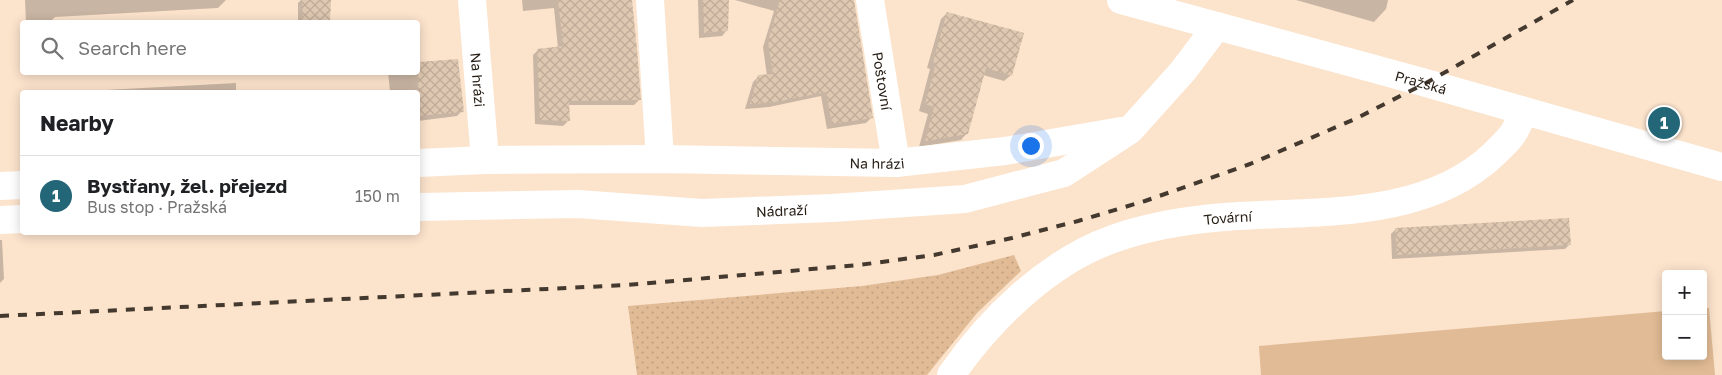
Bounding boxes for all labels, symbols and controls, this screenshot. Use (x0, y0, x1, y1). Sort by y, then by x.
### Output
search box (20, 20, 420, 75)
icon: search (38, 34, 66, 62)
text: Search here (78, 36, 187, 59)
street label: Poštovní (870, 51, 896, 113)
street label: Na hrázi (468, 52, 489, 108)
street label: Pražská (1393, 67, 1449, 97)
pin: 1 (1648, 104, 1680, 142)
text: Nearby (40, 110, 114, 136)
your location (1018, 133, 1044, 159)
street label: Na hrázi (849, 154, 905, 172)
text: Bystřany, žel. přejezd (87, 174, 287, 197)
text: 1 (52, 186, 60, 206)
text: 150 m (355, 186, 400, 206)
text: Bus stop · Pražská (87, 197, 227, 217)
street label: Nádraží (756, 200, 809, 219)
street label: Tovární (1203, 207, 1254, 227)
map controls (1662, 270, 1707, 360)
button: + (1662, 270, 1707, 315)
button: − (1662, 315, 1707, 360)

